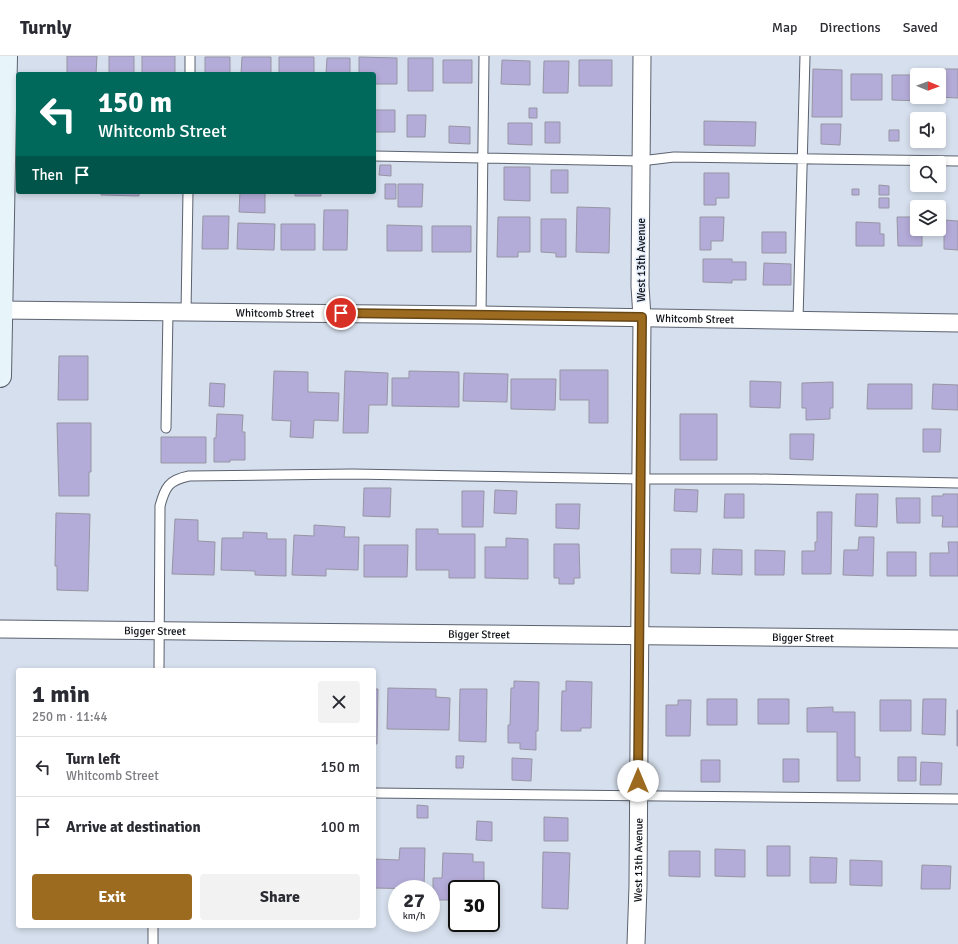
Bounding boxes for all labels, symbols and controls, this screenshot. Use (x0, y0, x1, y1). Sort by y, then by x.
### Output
text: Turnly (20, 16, 72, 40)
text: Map (772, 19, 798, 36)
text: Directions (820, 19, 881, 36)
text: Saved (903, 19, 938, 36)
north arrow (910, 68, 946, 104)
map controls (910, 68, 946, 236)
text: 150 m (98, 86, 172, 120)
icon: left (32, 88, 84, 140)
button: sound (910, 112, 946, 148)
text: Whitcomb Street (98, 120, 226, 142)
button: search (910, 156, 946, 192)
icon: arrive (71, 164, 93, 186)
text: Then (32, 166, 63, 184)
button: layers (910, 200, 946, 236)
street label: West 13th Avenue (635, 218, 648, 302)
pin (324, 296, 358, 330)
icon: arrive (330, 302, 352, 324)
street label: Whitcomb Street (236, 306, 315, 320)
street label: Whitcomb Street (656, 311, 735, 326)
street label: Bigger Street (124, 624, 186, 637)
street label: Bigger Street (448, 627, 510, 641)
street label: Bigger Street (772, 631, 834, 644)
text: 1 min (32, 679, 90, 709)
button: close (318, 681, 360, 723)
text: 250 m · 11:44 (32, 709, 108, 725)
text: Turn left (66, 750, 120, 768)
icon: left (32, 756, 54, 778)
text: 150 m (320, 758, 360, 776)
position arrow (617, 760, 659, 802)
text: Whitcomb Street (66, 768, 159, 784)
icon: arrive (32, 816, 54, 838)
text: Arrive at destination (66, 818, 201, 836)
text: 100 m (320, 818, 360, 836)
street label: West 13th Avenue (631, 818, 645, 902)
button: Exit (32, 874, 192, 920)
button: Share (200, 874, 360, 920)
speed limit sign: 30 (448, 880, 500, 932)
text: 27 (403, 888, 425, 913)
text: km/h (403, 910, 425, 922)

